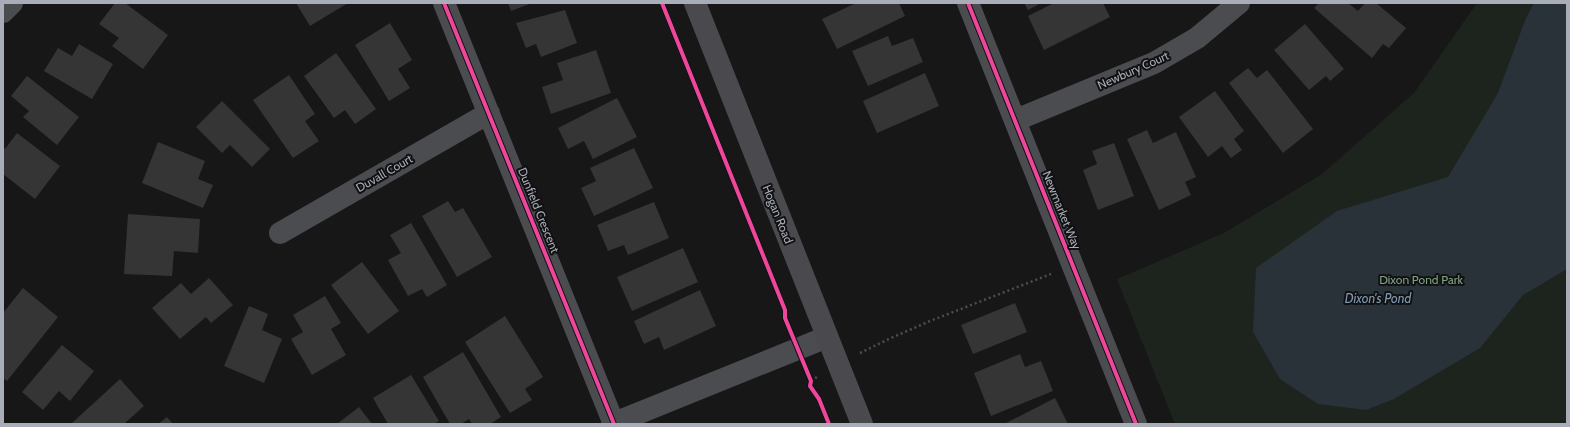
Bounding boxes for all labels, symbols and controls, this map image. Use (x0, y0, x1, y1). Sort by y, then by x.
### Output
street label: Newbury Court (1095, 48, 1171, 92)
street label: Duvall Court (353, 151, 415, 195)
street label: Dunfield Crescent (515, 165, 563, 255)
street label: Newmarket Way (1039, 168, 1085, 252)
street label: Hogan Road (759, 182, 797, 246)
park label: Dixon Pond Park (1379, 272, 1463, 287)
water label: Dixon's Pond (1345, 290, 1411, 306)

